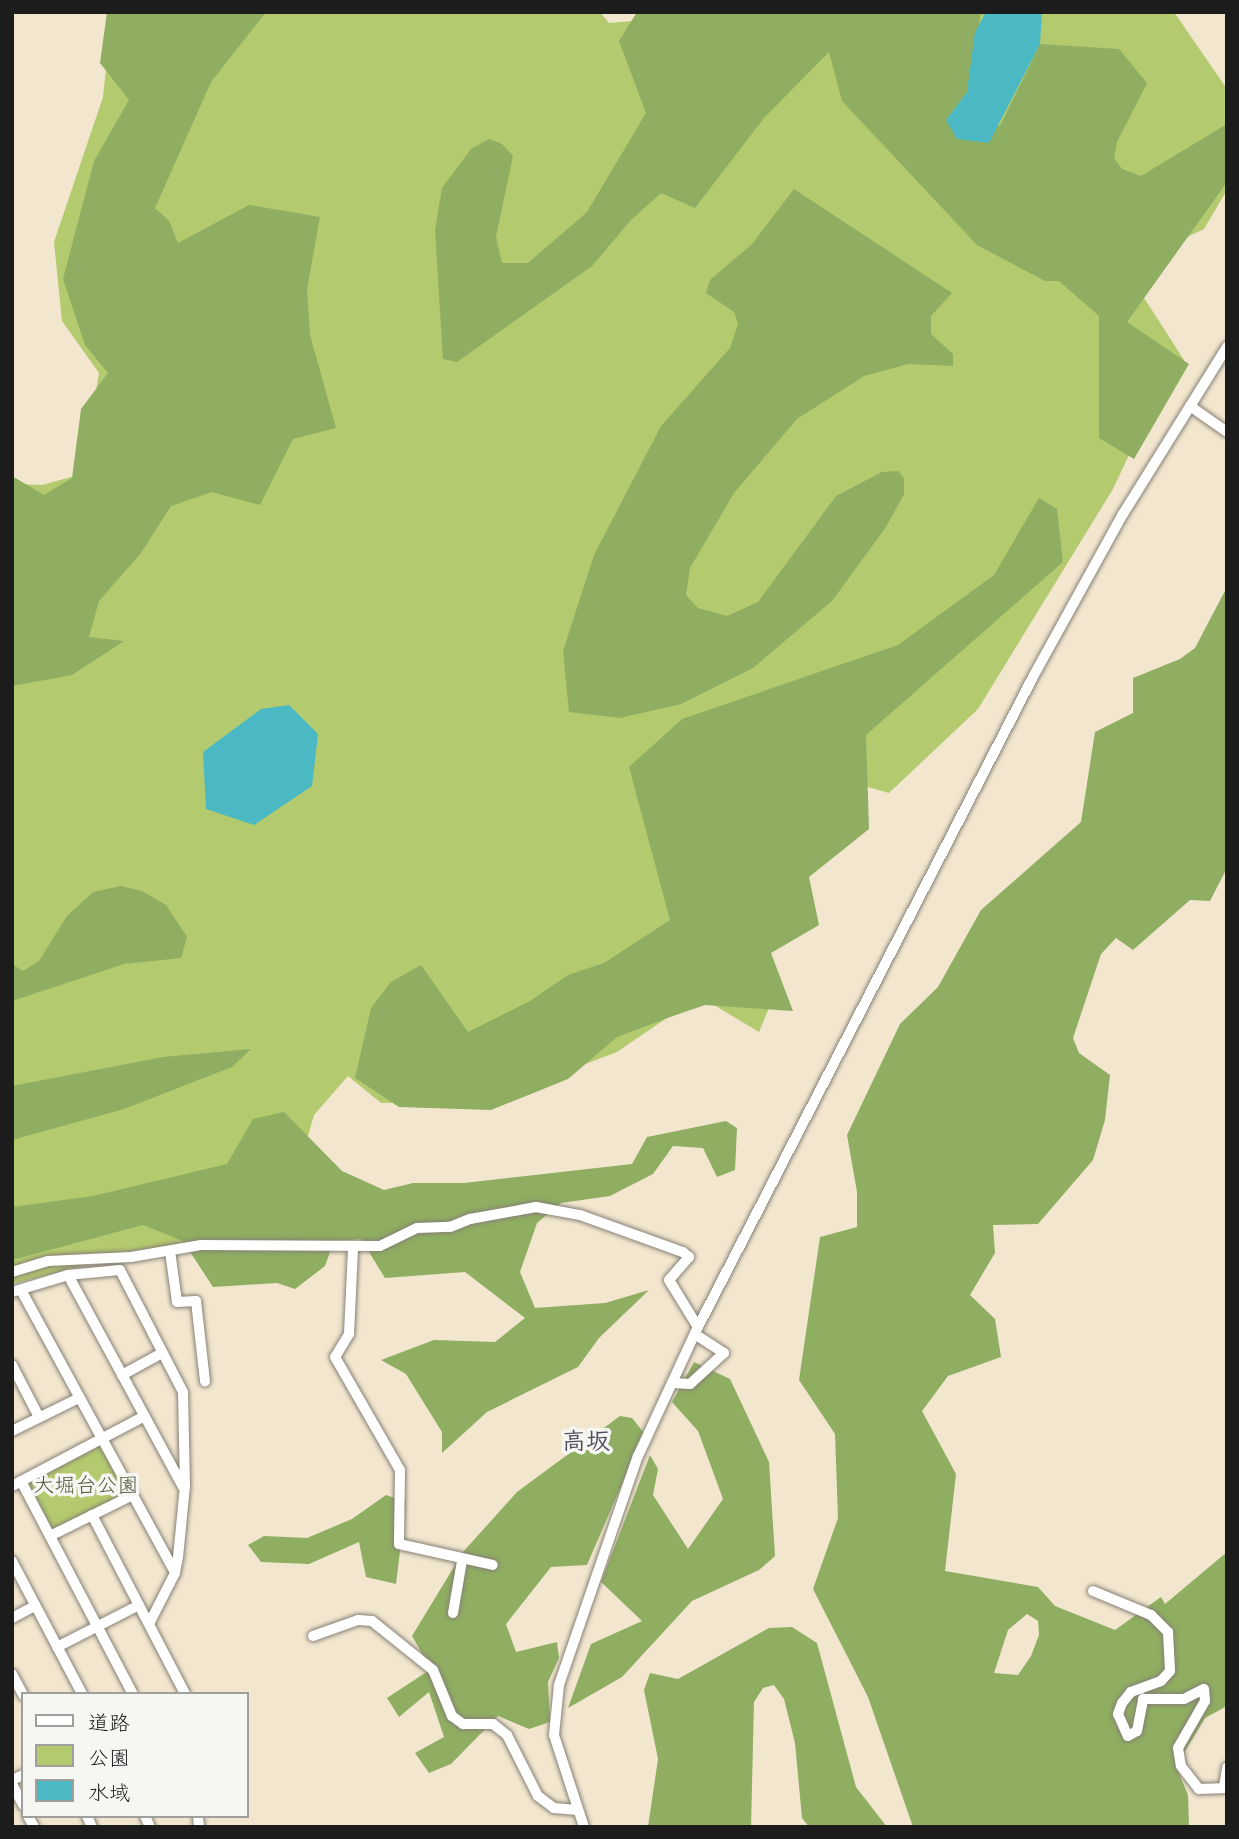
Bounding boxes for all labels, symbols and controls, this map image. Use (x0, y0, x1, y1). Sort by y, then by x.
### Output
district label: 高坂 (562, 1426, 610, 1454)
park label: 大堀台公園 (34, 1470, 138, 1496)
legend (21, 1692, 248, 1818)
text: 道路 (88, 1705, 130, 1737)
text: 公園 (88, 1740, 130, 1772)
text: 水域 (88, 1775, 130, 1807)

